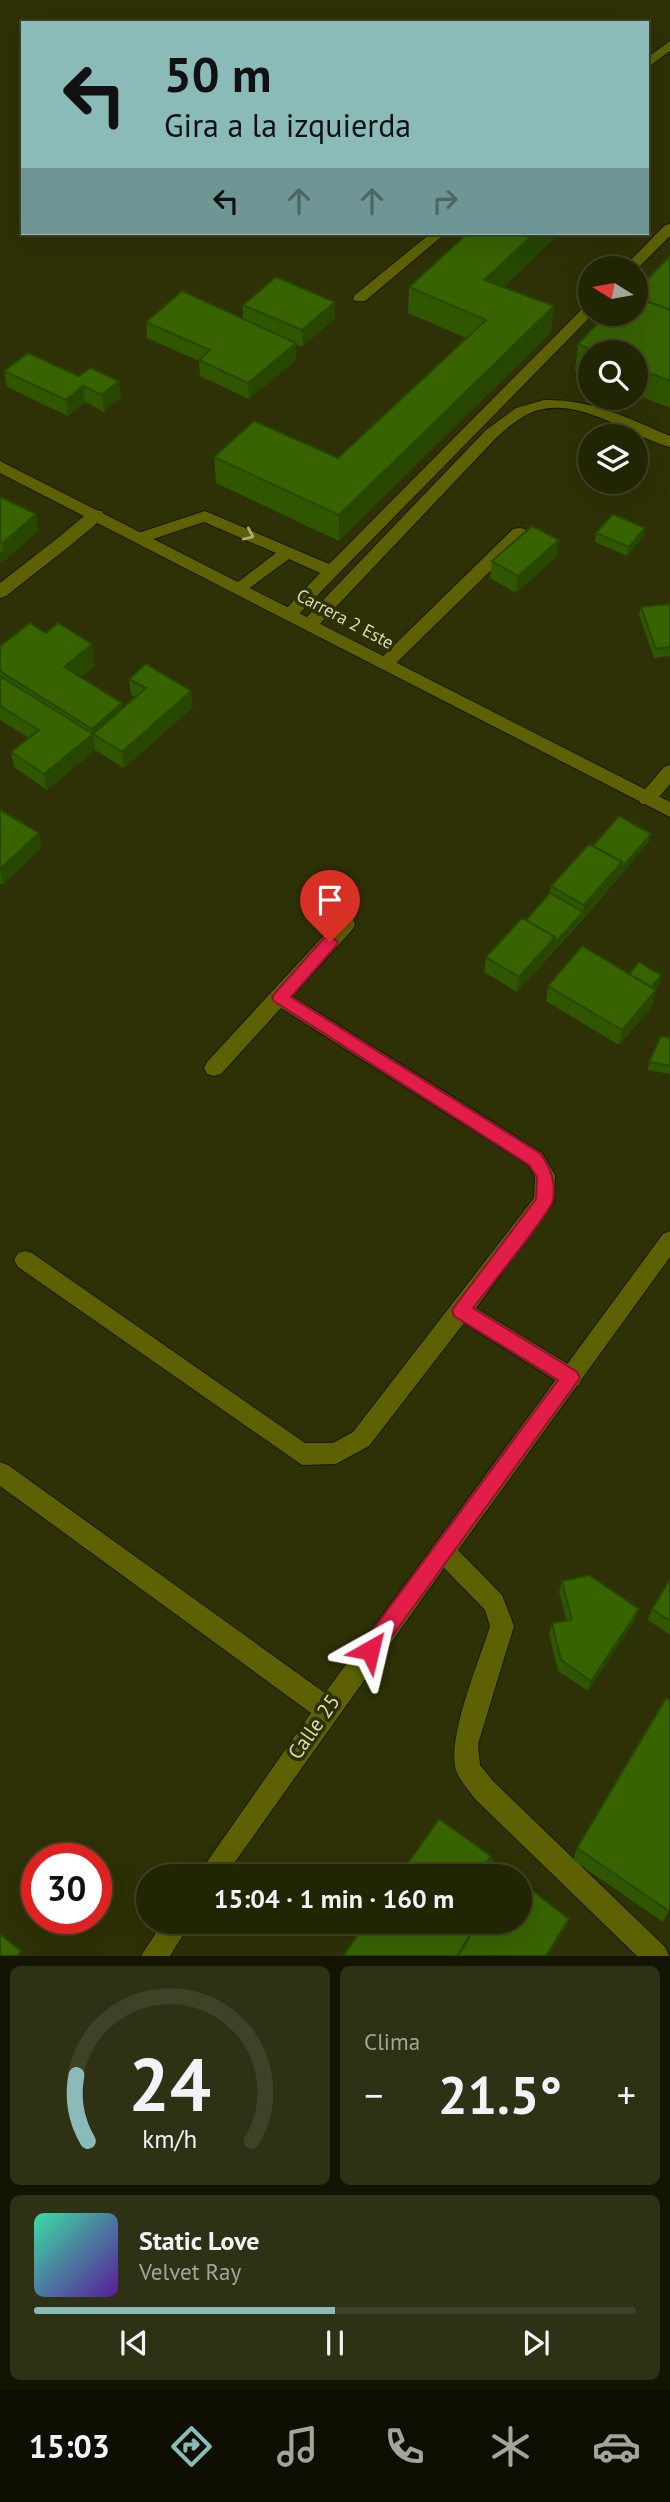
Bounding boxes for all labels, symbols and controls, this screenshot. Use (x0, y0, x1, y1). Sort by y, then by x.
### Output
text: 50 m (164, 42, 271, 106)
icon: left (49, 49, 140, 140)
text: Gira a la izquierda (164, 104, 411, 146)
icon: left (207, 182, 245, 220)
icon: ahead (280, 182, 318, 220)
icon: ahead (353, 182, 391, 220)
icon: right (426, 182, 464, 220)
north arrow (578, 256, 648, 326)
map controls (578, 256, 648, 494)
button: search (578, 340, 648, 410)
button: layers (578, 424, 648, 494)
one-way arrow (242, 527, 254, 541)
street label: Carrera 2 Este (293, 583, 398, 654)
pin (300, 870, 360, 942)
icon: arrive (311, 881, 349, 919)
position arrow (333, 1613, 407, 1687)
street label: Calle 25 (281, 1689, 346, 1765)
speed limit sign: 30 (21, 1843, 112, 1934)
text: 15:04 · 1 min · 160 m (214, 1882, 454, 1915)
text: Clima (364, 2027, 420, 2056)
text: 24 (129, 2038, 211, 2132)
text: 21.5° (438, 2061, 562, 2128)
text: − (364, 2070, 383, 2119)
text: + (617, 2070, 636, 2119)
text: km/h (143, 2123, 197, 2155)
text: Static Love (139, 2224, 260, 2257)
text: Velvet Ray (139, 2257, 241, 2286)
icon: previous (115, 2324, 153, 2362)
icon: pause (316, 2324, 354, 2362)
icon: next (517, 2324, 555, 2362)
icon: directions (167, 2422, 216, 2471)
icon: music (273, 2422, 322, 2471)
icon: phone (380, 2422, 429, 2471)
icon: climate (486, 2422, 535, 2471)
icon: car (592, 2422, 641, 2471)
text: 15:03 (29, 2425, 110, 2467)

